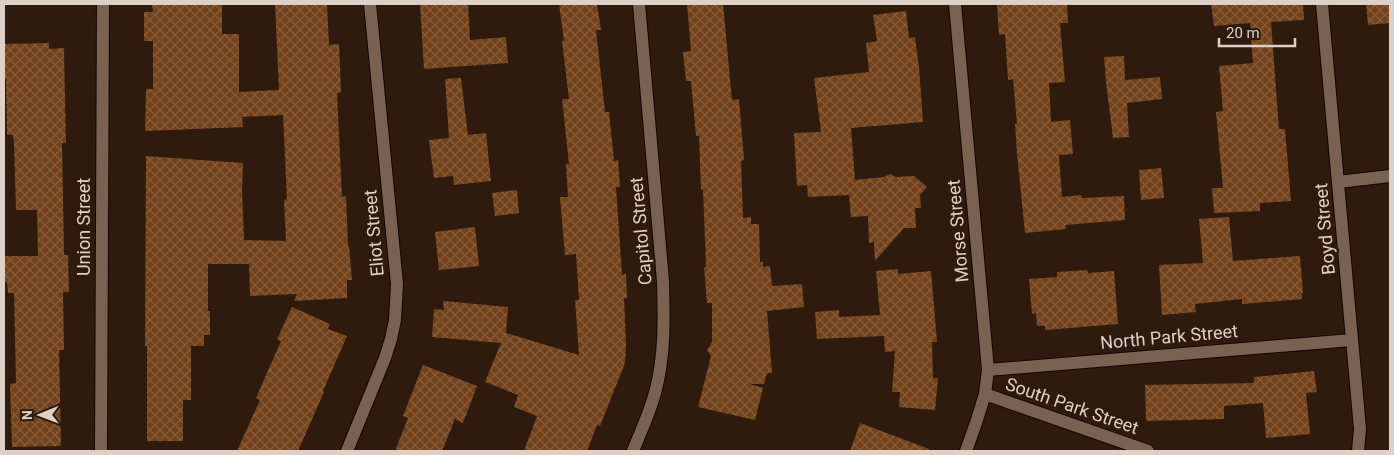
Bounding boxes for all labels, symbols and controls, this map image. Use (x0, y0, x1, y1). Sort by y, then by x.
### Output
scale bar (1219, 15, 1295, 47)
text: 20 m (1226, 24, 1260, 42)
street label: Capitol Street (625, 176, 656, 286)
street label: Union Street (73, 178, 94, 276)
street label: Morse Street (943, 179, 972, 283)
street label: Boyd Street (1310, 182, 1339, 276)
street label: Eliot Street (359, 189, 388, 277)
street label: North Park Street (1099, 320, 1239, 353)
street label: South Park Street (1003, 373, 1142, 438)
north arrow (15, 390, 65, 440)
text: N (19, 410, 35, 420)

